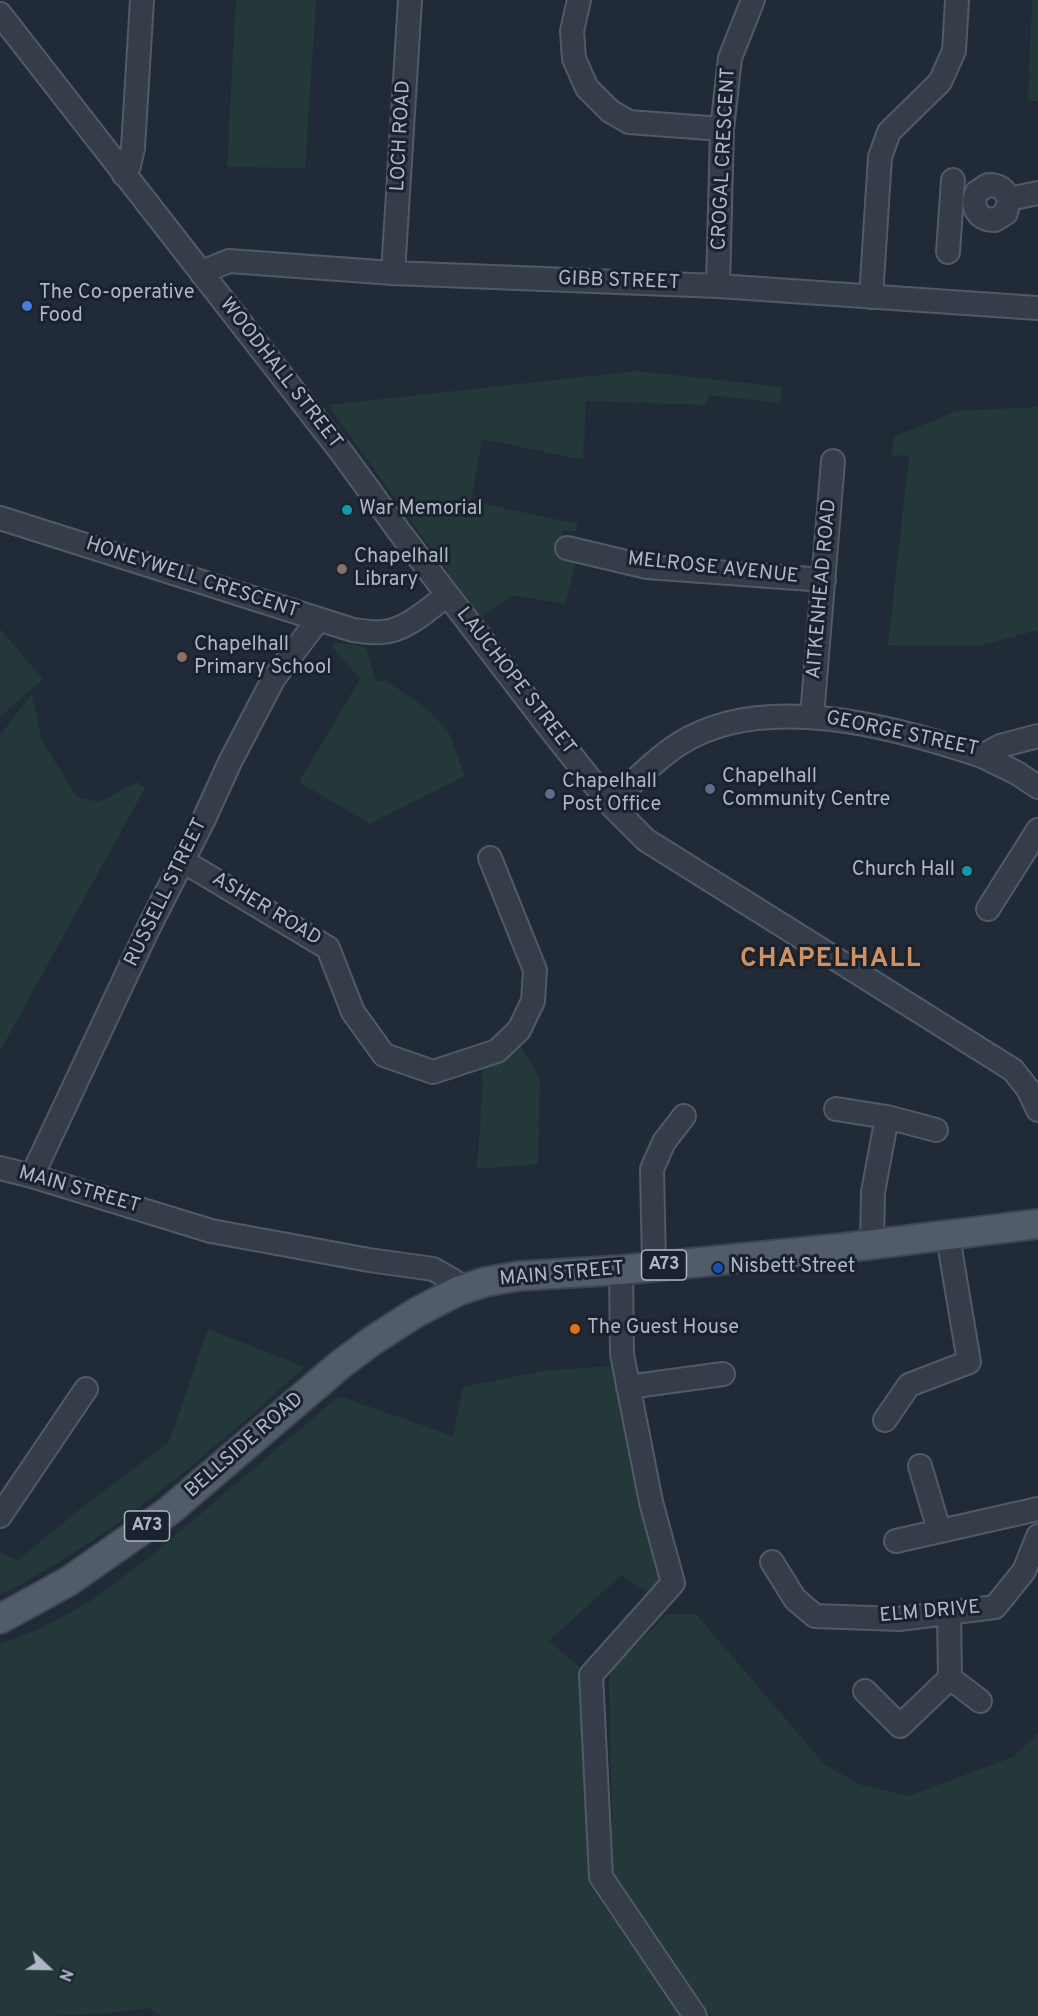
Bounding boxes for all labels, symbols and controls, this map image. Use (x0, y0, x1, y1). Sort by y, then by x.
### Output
street label: CROGAL CRESCENT (708, 67, 742, 251)
street label: LOCH ROAD (387, 80, 417, 192)
street label: GIBB STREET (558, 268, 680, 296)
place label: The Co-operative Food (39, 282, 195, 329)
street label: WOODHALL STREET (214, 294, 346, 454)
marker: The Co-operative Food (20, 299, 34, 313)
place label: War Memorial (359, 498, 482, 522)
street label: AITKENHEAD ROAD (803, 498, 843, 680)
marker: War Memorial (340, 503, 354, 517)
street label: HONEYWELL CRESCENT (82, 533, 302, 625)
place label: Chapelhall Library (354, 546, 449, 593)
street label: MELROSE AVENUE (626, 548, 800, 590)
marker: Chapelhall Library (335, 562, 349, 576)
street label: LAUCHOPE STREET (450, 603, 580, 761)
place label: Chapelhall Primary School (194, 634, 331, 681)
marker: Chapelhall Primary School (175, 650, 189, 664)
street label: GEORGE STREET (823, 707, 981, 763)
place label: Chapelhall Community Centre (722, 766, 890, 813)
place label: Chapelhall Post Office (562, 771, 661, 818)
marker: Chapelhall Community Centre (703, 782, 717, 796)
marker: Chapelhall Post Office (543, 787, 557, 801)
street label: RUSSELL STREET (121, 815, 213, 971)
place label: Church Hall (852, 859, 955, 883)
marker: Church Hall (960, 864, 974, 878)
street label: ASHER ROAD (207, 868, 325, 952)
district label: CHAPELHALL (740, 945, 922, 977)
street label: MAIN STREET (15, 1162, 143, 1220)
road number: A73 (642, 1250, 686, 1280)
place label: Nisbett Street (730, 1256, 855, 1280)
street label: MAIN STREET (499, 1258, 625, 1292)
marker: Nisbett Street (711, 1261, 725, 1275)
place label: The Guest House (587, 1317, 739, 1341)
marker: The Guest House (568, 1322, 582, 1336)
street label: BELLSIDE ROAD (181, 1388, 309, 1504)
road number: A73 (124, 1511, 170, 1541)
street label: ELM DRIVE (879, 1597, 981, 1629)
north arrow (18, 1938, 78, 1998)
text: N (53, 1966, 76, 1984)

